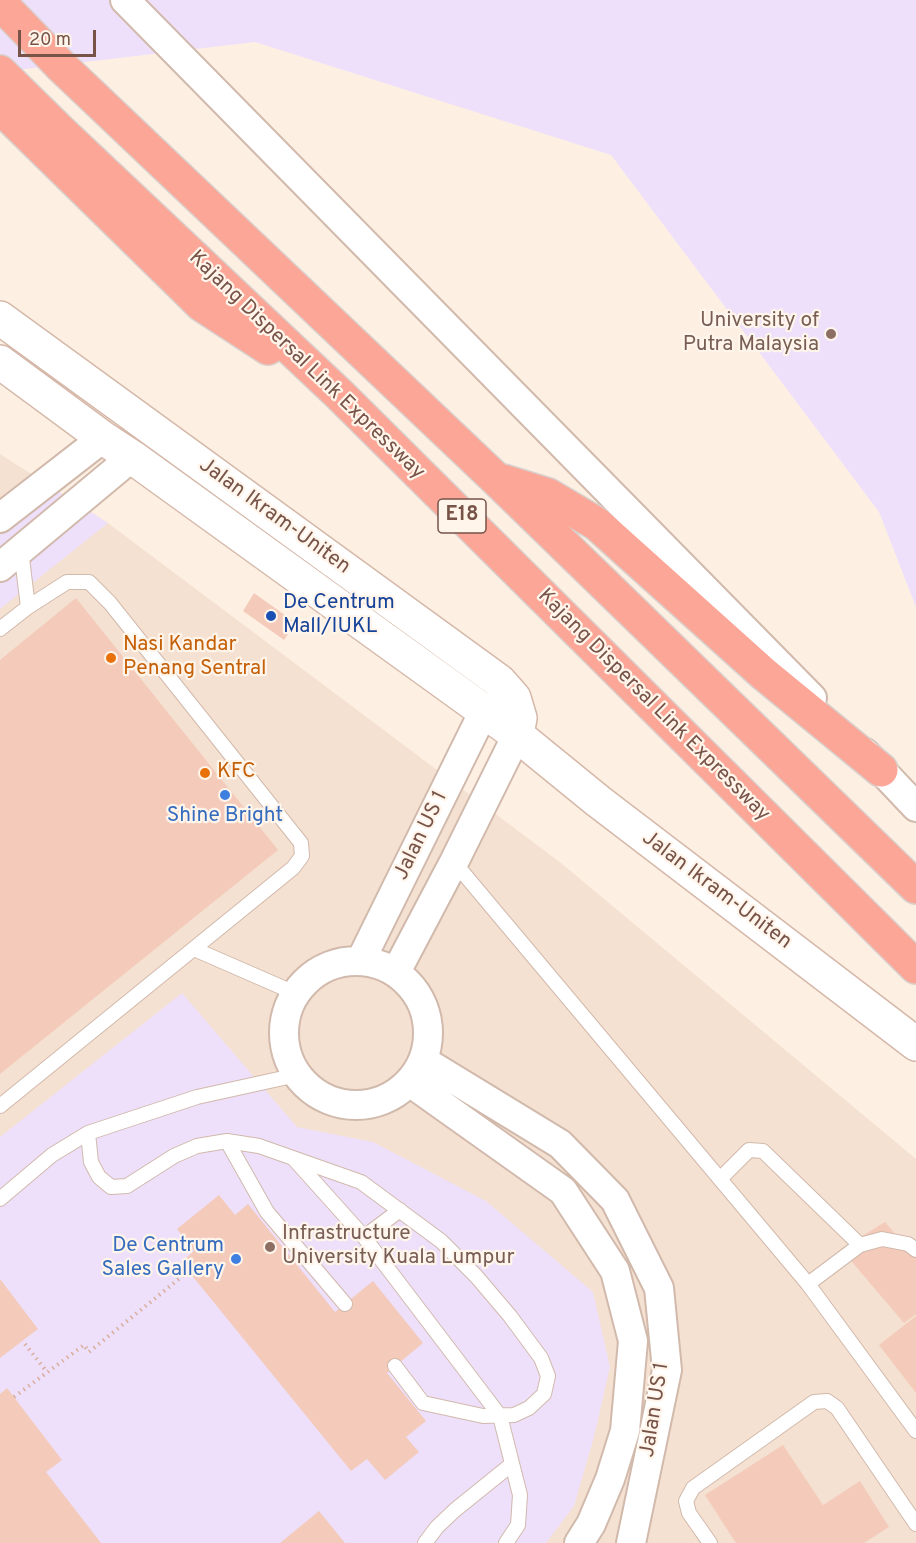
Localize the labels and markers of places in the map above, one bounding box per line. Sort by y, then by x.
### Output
place label: University of Putra Malaysia [683,309,819,359]
marker: University of Putra Malaysia [824,327,838,341]
place label: De Centrum Mall/IUKL [283,591,395,641]
marker: De Centrum Mall/IUKL [264,609,278,623]
place label: Nasi Kandar Penang Sentral [123,633,267,683]
marker: Nasi Kandar Penang Sentral [104,651,118,665]
place label: KFC [217,760,256,786]
marker: KFC [198,766,212,780]
marker: Shine Bright [218,788,232,802]
place label: Shine Bright [167,804,283,830]
place label: Infrastructure University Kuala Lumpur [282,1222,515,1272]
place label: De Centrum Sales Gallery [102,1234,224,1284]
marker: Infrastructure University Kuala Lumpur [263,1240,277,1254]
marker: De Centrum Sales Gallery [229,1252,243,1266]

